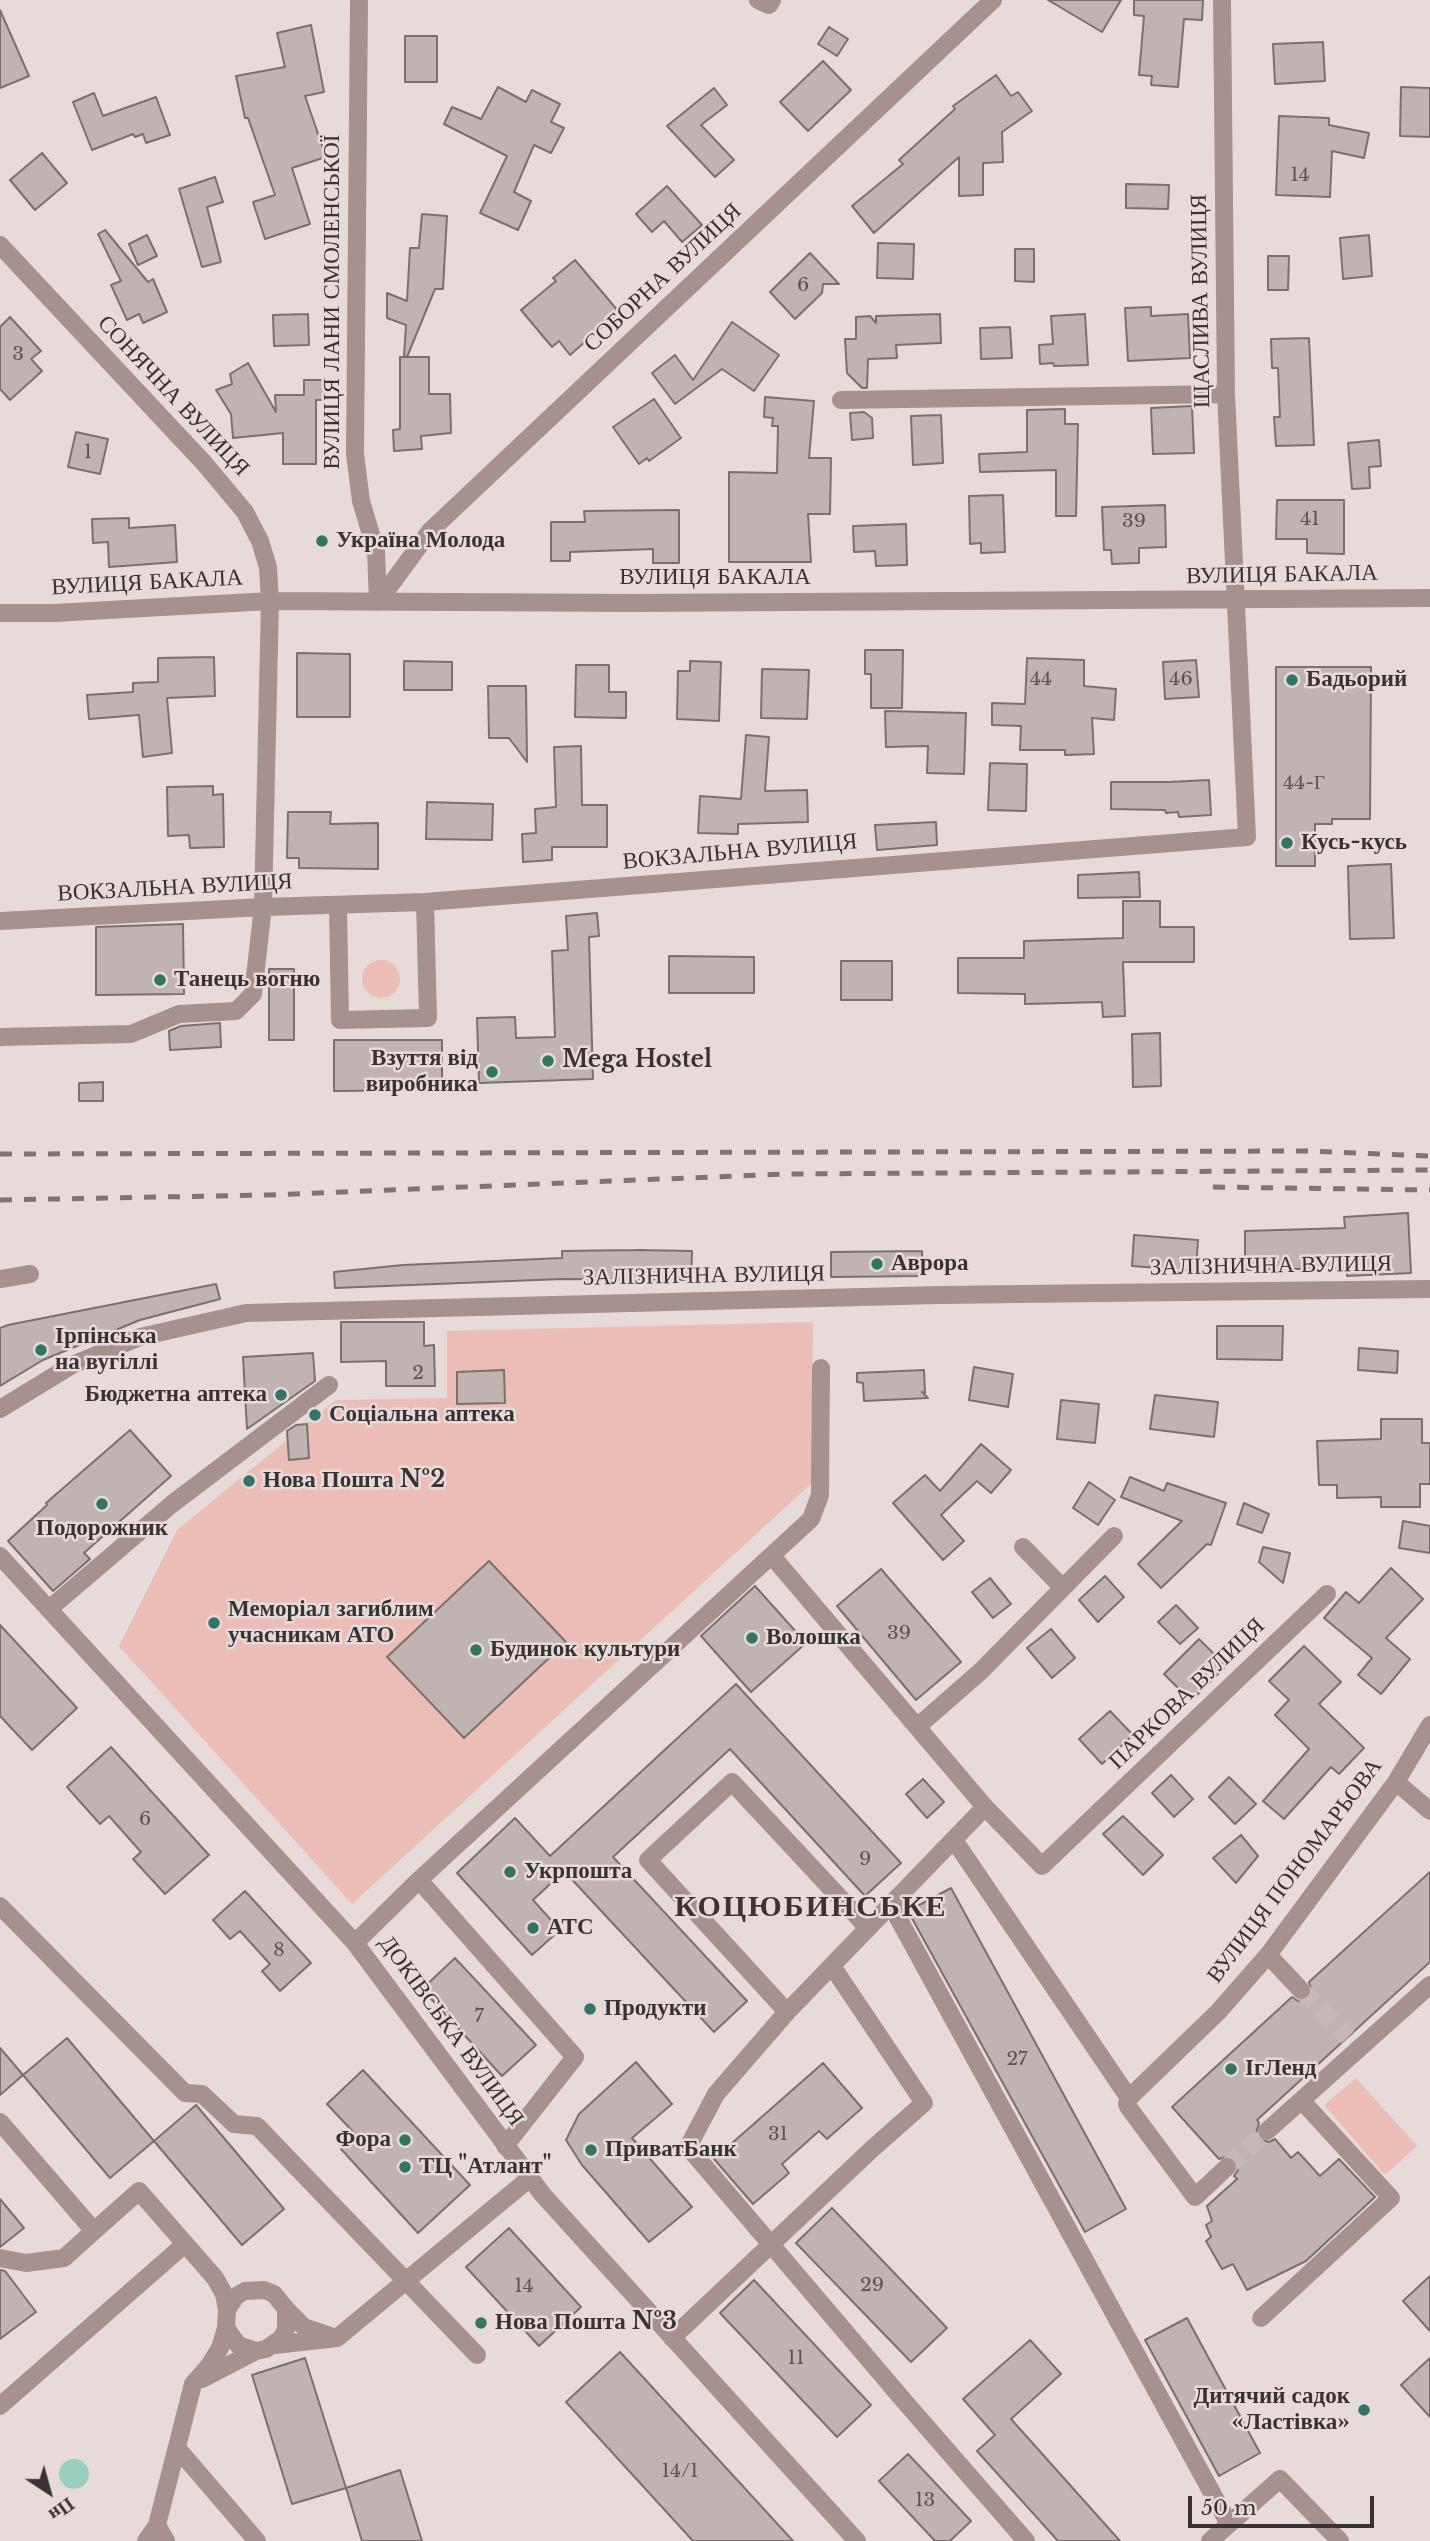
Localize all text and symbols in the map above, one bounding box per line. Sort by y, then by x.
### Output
street label: ВУЛИЦЯ ЛАНИ СМОЛЕНСЬКОЇ [319,134,347,470]
house number: 14 [1290,165,1310,187]
street label: ЩАСЛИВА ВУЛИЦЯ [1185,194,1217,408]
street label: СОБОРНА ВУЛИЦЯ [578,198,748,358]
house number: 6 [797,275,809,297]
street label: СОНЯЧНА ВУЛИЦЯ [91,310,255,482]
house number: 3 [12,344,24,366]
house number: 1 [84,442,92,464]
house number: 41 [1300,509,1320,531]
house number: 39 [1122,511,1146,533]
place label: Україна Молода [336,527,505,555]
marker: Україна Молода [314,533,330,549]
street label: ВУЛИЦЯ БАКАЛА [1186,560,1378,590]
street label: ВУЛИЦЯ БАКАЛА [51,564,243,602]
street label: ВУЛИЦЯ БАКАЛА [619,564,811,592]
place label: Бадьорий [1306,666,1407,694]
house number: 44 [1030,669,1052,691]
house number: 46 [1169,669,1193,691]
marker: Бадьорий [1284,672,1300,688]
house number: 44-Г [1283,773,1325,795]
street label: ВОКЗАЛЬНА ВУЛИЦЯ [622,828,858,876]
place label: Кусь-кусь [1301,829,1407,857]
marker: Кусь-кусь [1279,835,1295,851]
street label: ВОКЗАЛЬНА ВУЛИЦЯ [57,868,293,908]
place label: Танець вогню [174,966,320,994]
marker: Танець вогню [152,972,168,988]
place label: Взуття від виробника [366,1045,478,1099]
place label: Mega Hostel [562,1047,712,1075]
marker: Mega Hostel [540,1053,556,1069]
marker: Взуття від виробника [484,1064,500,1080]
place label: Аврора [891,1250,969,1278]
street label: ЗАЛІЗНИЧНА ВУЛИЦЯ [1150,1250,1392,1282]
marker: Аврора [869,1256,885,1272]
street label: ЗАЛІЗНИЧНА ВУЛИЦЯ [583,1260,825,1292]
place label: Ірпінська на вугіллі [55,1323,158,1377]
marker: Ірпінська на вугіллі [33,1342,49,1358]
house number: 2 [412,1363,424,1385]
place label: Бюджетна аптека [85,1381,267,1409]
marker: Бюджетна аптека [273,1387,289,1403]
place label: Соціальна аптека [329,1401,515,1429]
marker: Соціальна аптека [307,1407,323,1423]
place label: Нова Пошта №2 [263,1467,445,1495]
marker: Нова Пошта №2 [241,1473,257,1489]
marker: Подорожник [94,1496,110,1512]
place label: Подорожник [36,1515,168,1543]
place label: Меморіал загиблим учасникам АТО [228,1596,434,1650]
street label: ПАРКОВА ВУЛИЦЯ [1103,1613,1271,1775]
marker: Меморіал загиблим учасникам АТО [206,1615,222,1631]
house number: 39 [887,1623,911,1645]
place label: Волошка [766,1624,861,1652]
marker: Волошка [744,1630,760,1646]
place label: Будинок культури [490,1636,680,1664]
marker: Будинок культури [468,1642,484,1658]
street label: ВУЛИЦЯ ПОНОМАРЬОВА [1202,1753,1388,1989]
house number: 6 [139,1809,151,1831]
house number: 9 [859,1849,871,1871]
place label: Укрпошта [524,1858,632,1886]
marker: Укрпошта [502,1864,518,1880]
district label: КОЦЮБИНСЬКЕ [676,1890,946,1926]
place label: АТС [547,1914,594,1942]
marker: АТС [525,1920,541,1936]
street label: ДОКІВСЬКА ВУЛИЦЯ [373,1930,529,2132]
house number: 8 [273,1940,285,1962]
place label: Продукти [604,1995,706,2023]
marker: Продукти [582,2001,598,2017]
house number: 7 [474,2006,484,2028]
house number: 27 [1006,2049,1028,2071]
place label: ІгЛенд [1245,2055,1316,2083]
marker: ІгЛенд [1223,2061,1239,2077]
house number: 31 [768,2124,788,2146]
place label: Фора [335,2126,391,2154]
marker: Фора [397,2132,413,2148]
place label: ПриватБанк [605,2136,737,2164]
marker: ПриватБанк [583,2142,599,2158]
place label: ТЦ "Атлант" [419,2153,552,2181]
marker: ТЦ "Атлант" [397,2159,413,2175]
house number: 29 [860,2275,884,2297]
house number: 14 [514,2276,534,2298]
place label: Нова Пошта №3 [495,2309,677,2337]
marker: Нова Пошта №3 [473,2315,489,2331]
house number: 11 [788,2348,804,2370]
place label: Дитячий садок «Ластівка» [1194,2383,1350,2437]
marker: Дитячий садок «Ластівка» [1356,2402,1372,2418]
north arrow [14,2457,84,2527]
house number: 14/1 [662,2461,698,2483]
scale bar [1192,2482,1378,2526]
house number: 13 [915,2490,935,2512]
text: Пн [44,2493,79,2526]
text: 50 m [1201,2495,1256,2521]

